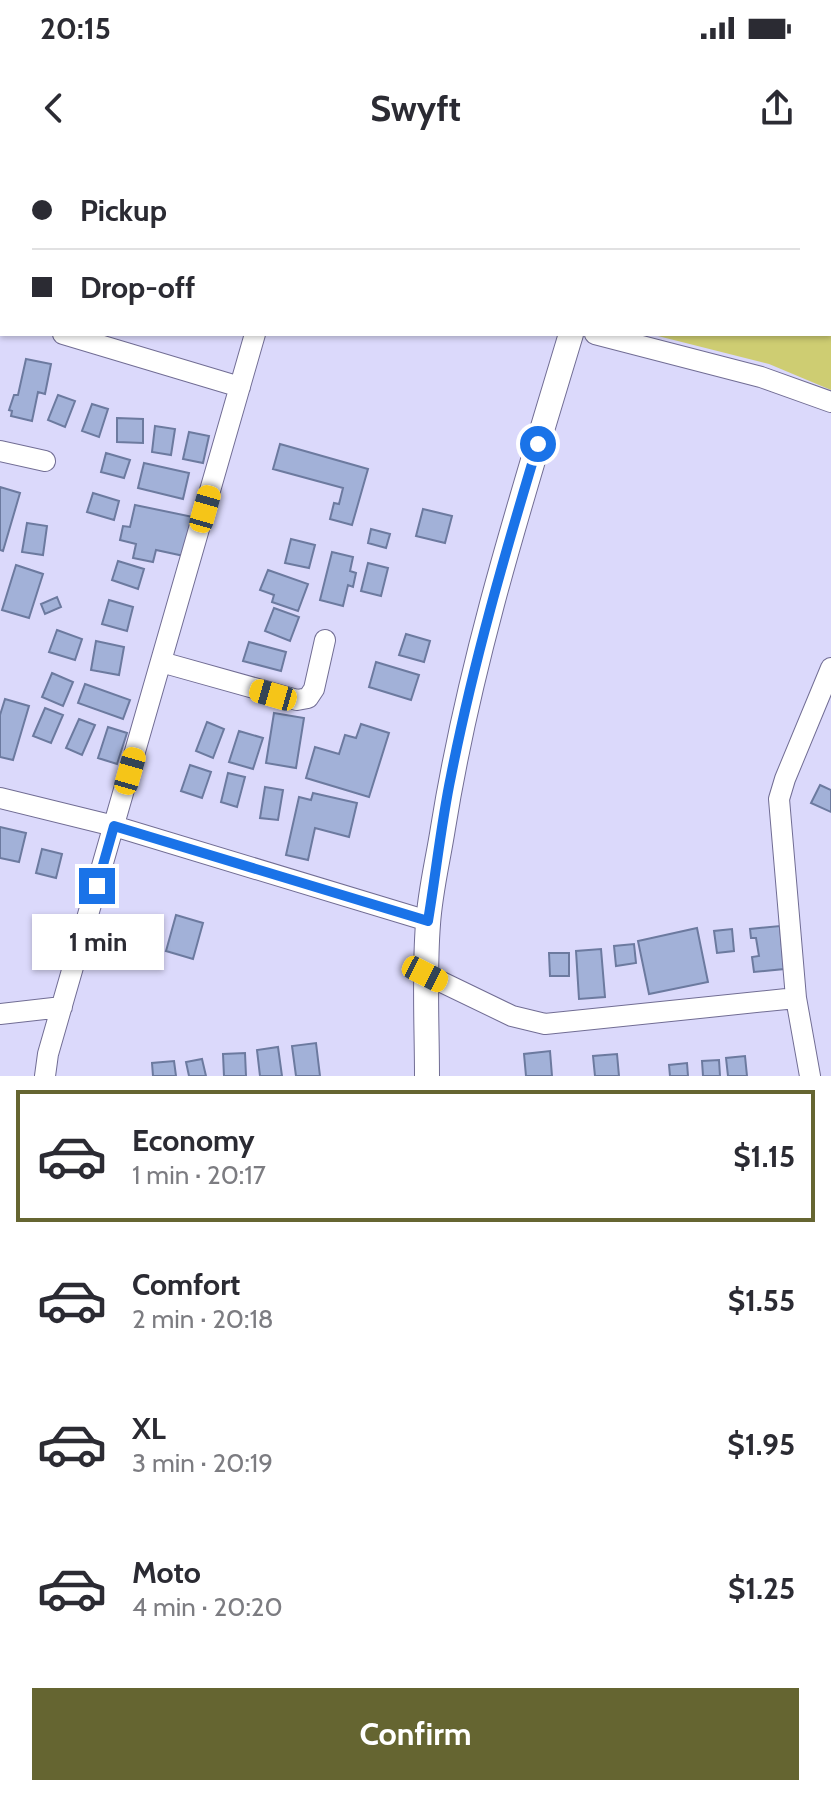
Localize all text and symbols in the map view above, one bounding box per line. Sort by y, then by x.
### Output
text: 20:15 [40,10,111,47]
icon: back [32,86,76,130]
text: Swyft [370,86,461,130]
icon: share [755,86,799,130]
text: Pickup [80,192,167,229]
text: Drop-off [80,269,195,306]
route start [520,426,556,462]
car [187,483,223,535]
car [247,677,299,713]
car [112,745,148,797]
route end [79,868,115,904]
callout: 1 min [31,914,163,970]
text: 1 min [69,926,127,958]
car [398,952,452,996]
icon: car [36,1120,108,1192]
text: Economy [132,1122,255,1159]
text: $1.15 [733,1138,795,1175]
text: 1 min · 20:17 [132,1159,266,1191]
icon: car [36,1264,108,1336]
text: Comfort [132,1266,240,1303]
text: $1.55 [728,1282,795,1319]
text: 2 min · 20:18 [132,1303,274,1335]
icon: car [36,1408,108,1480]
text: XL [132,1410,166,1447]
text: $1.95 [727,1426,795,1463]
text: 3 min · 20:19 [132,1447,273,1479]
icon: car [36,1552,108,1624]
text: Moto [132,1554,201,1591]
text: $1.25 [728,1570,795,1607]
text: 4 min · 20:20 [132,1591,283,1623]
button: Confirm [32,1688,799,1780]

